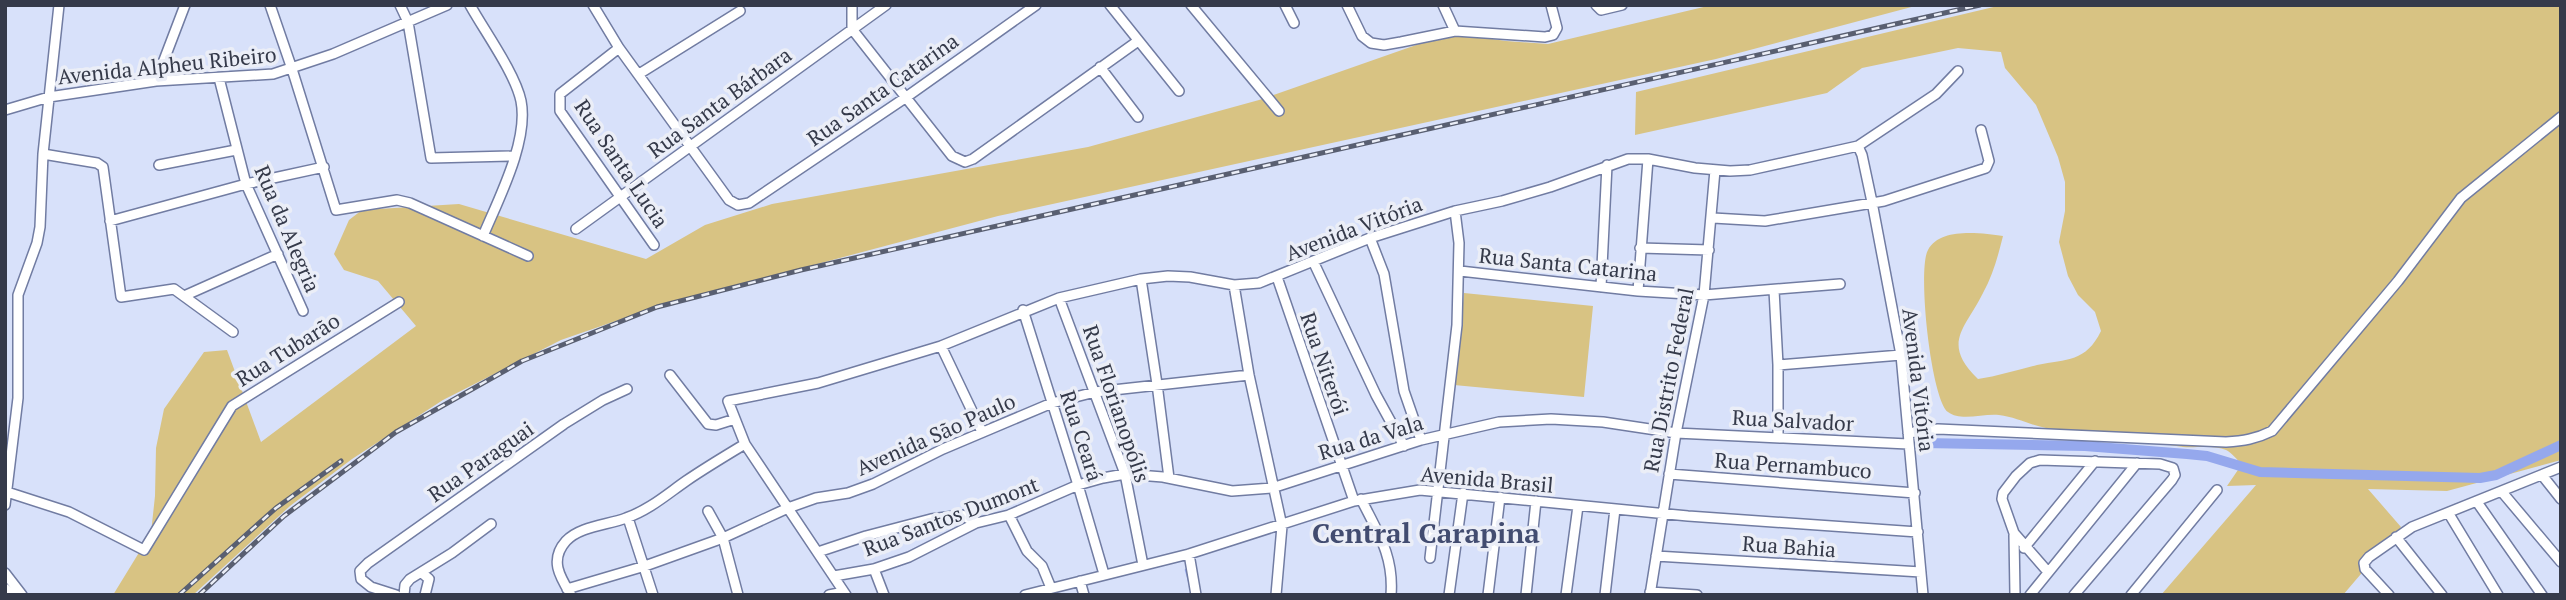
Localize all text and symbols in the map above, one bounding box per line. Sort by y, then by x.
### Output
street label: Rua Santa Catarina [801,26,964,152]
street label: Avenida Alpheu Ribeiro [56,40,278,90]
street label: Rua Santa Bárbara [642,40,797,164]
street label: Rua Santa Lucia [568,94,675,233]
street label: Rua da Alegria [249,161,327,297]
street label: Avenida Vitória [1281,189,1426,267]
street label: Rua Santa Catarina [1478,241,1659,287]
street label: Rua Distrito Federal [1636,285,1700,474]
street label: Rua Tubarão [230,306,345,392]
street label: Avenida Vitória [1896,307,1942,454]
street label: Rua Niterói [1294,308,1356,419]
street label: Rua Florianopólis [1077,321,1157,486]
street label: Avenida São Paulo [852,386,1020,482]
street label: Rua Ceará [1054,387,1110,485]
street label: Rua Salvador [1731,403,1855,437]
street label: Rua da Vala [1315,408,1427,466]
street label: Rua Paraguai [422,414,539,508]
street label: Rua Pernambuco [1714,446,1873,484]
street label: Avenida Brasil [1420,459,1555,499]
street label: Rua Santos Dumont [859,470,1043,562]
district label: Central Carapina [1312,514,1540,551]
street label: Rua Bahia [1741,529,1837,563]

